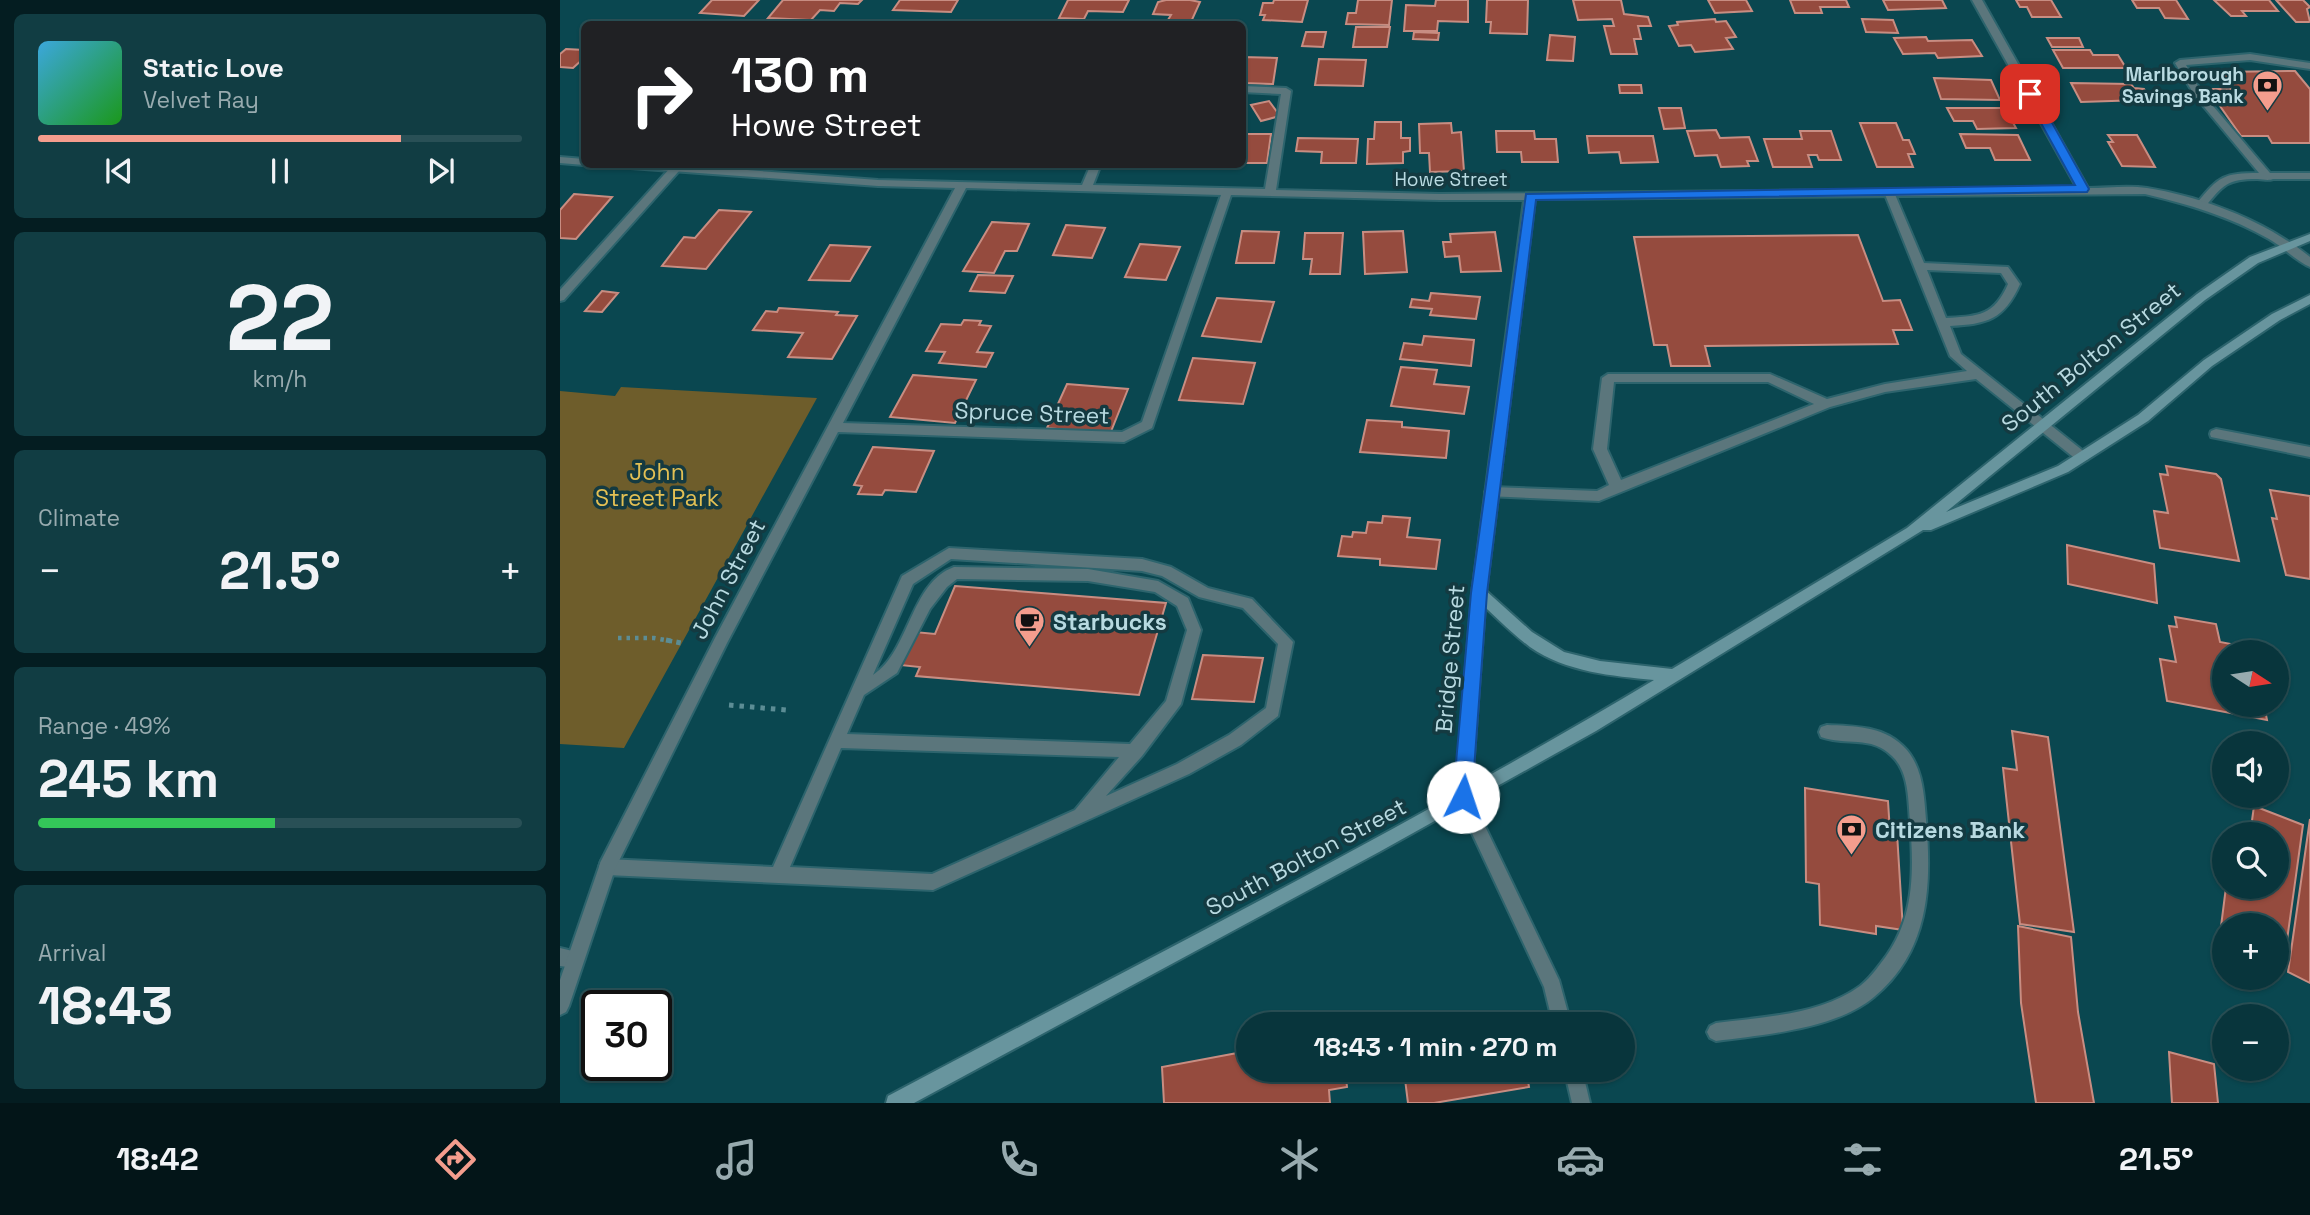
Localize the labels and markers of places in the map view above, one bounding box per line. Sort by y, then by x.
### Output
place label: Marlborough Savings Bank [2122,62,2244,109]
pin [2000,64,2060,124]
bank icon: Marlborough Savings Bank [2250,68,2284,112]
cafe icon: Starbucks [1013,605,1047,649]
place label: Starbucks [1053,607,1167,637]
bank icon: Citizens Bank [1835,813,1869,857]
place label: Citizens Bank [1875,815,2025,845]

